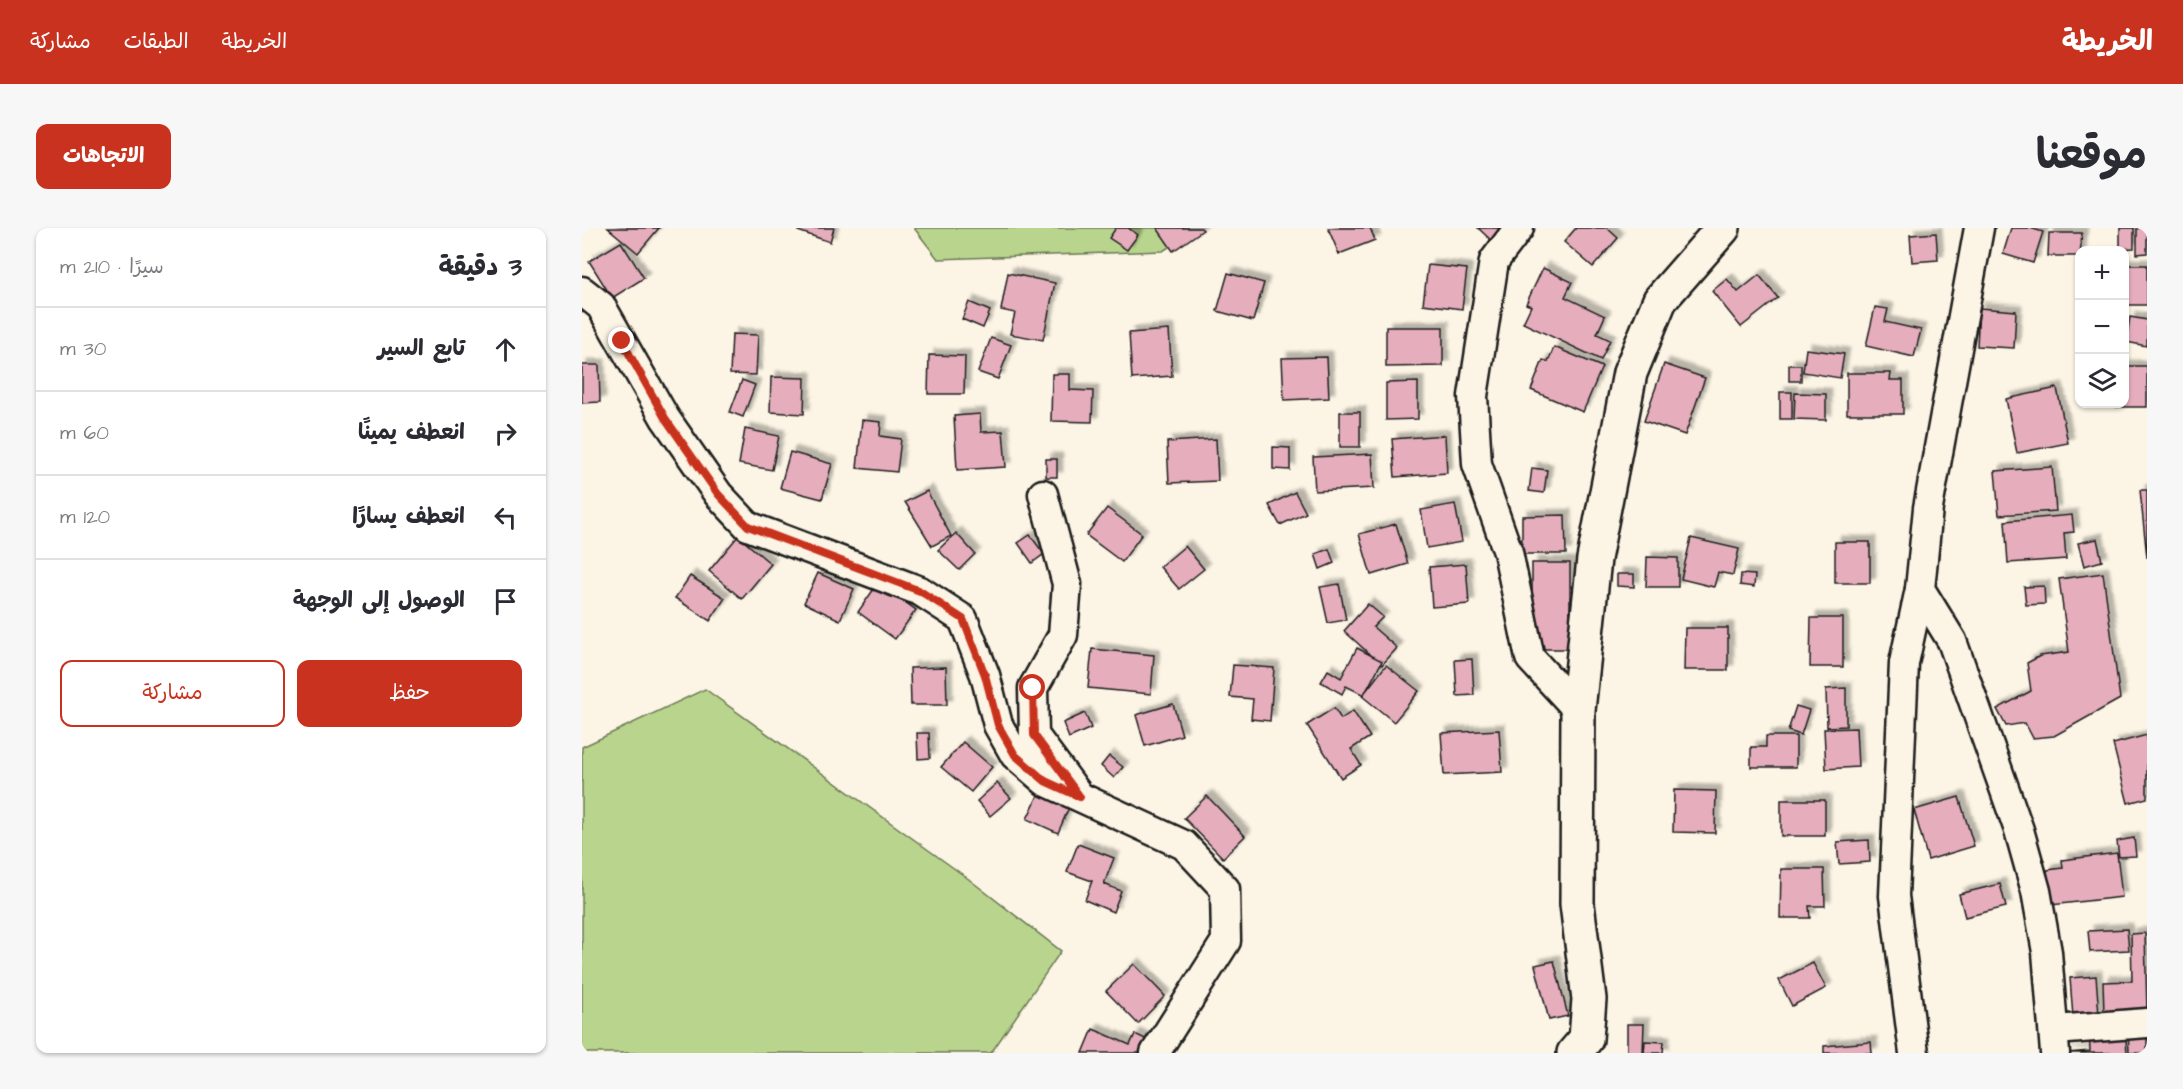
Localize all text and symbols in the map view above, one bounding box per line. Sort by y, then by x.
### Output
text: الخريطة [2062,22,2153,61]
text: مشاركة [30,27,91,56]
text: الطبقات [124,27,189,56]
text: الخريطة [222,27,287,56]
button: الاتجاهات [36,124,171,189]
text: موقعنا [2036,127,2147,185]
map controls [2075,246,2129,408]
button: + [2075,246,2129,300]
text: 3 دقيقة [438,249,522,285]
text: سيرًا · 210 m [60,253,164,281]
button: − [2075,300,2129,354]
route end [608,327,634,353]
text: تابع السير [378,333,465,364]
icon: ahead [489,333,522,366]
text: 30 m [60,335,106,363]
button: layers [2075,354,2129,408]
text: انعطف يمينًا [358,417,465,448]
icon: right [489,417,522,450]
text: 60 m [60,419,109,447]
text: انعطف يسارًا [352,501,465,532]
icon: left [489,501,522,534]
text: 120 m [60,503,110,531]
text: الوصول إلى الوجهة [293,585,465,616]
icon: arrive [489,585,522,618]
button: مشاركة [60,660,285,727]
button: حفظ [297,660,522,727]
route start [1019,674,1045,700]

